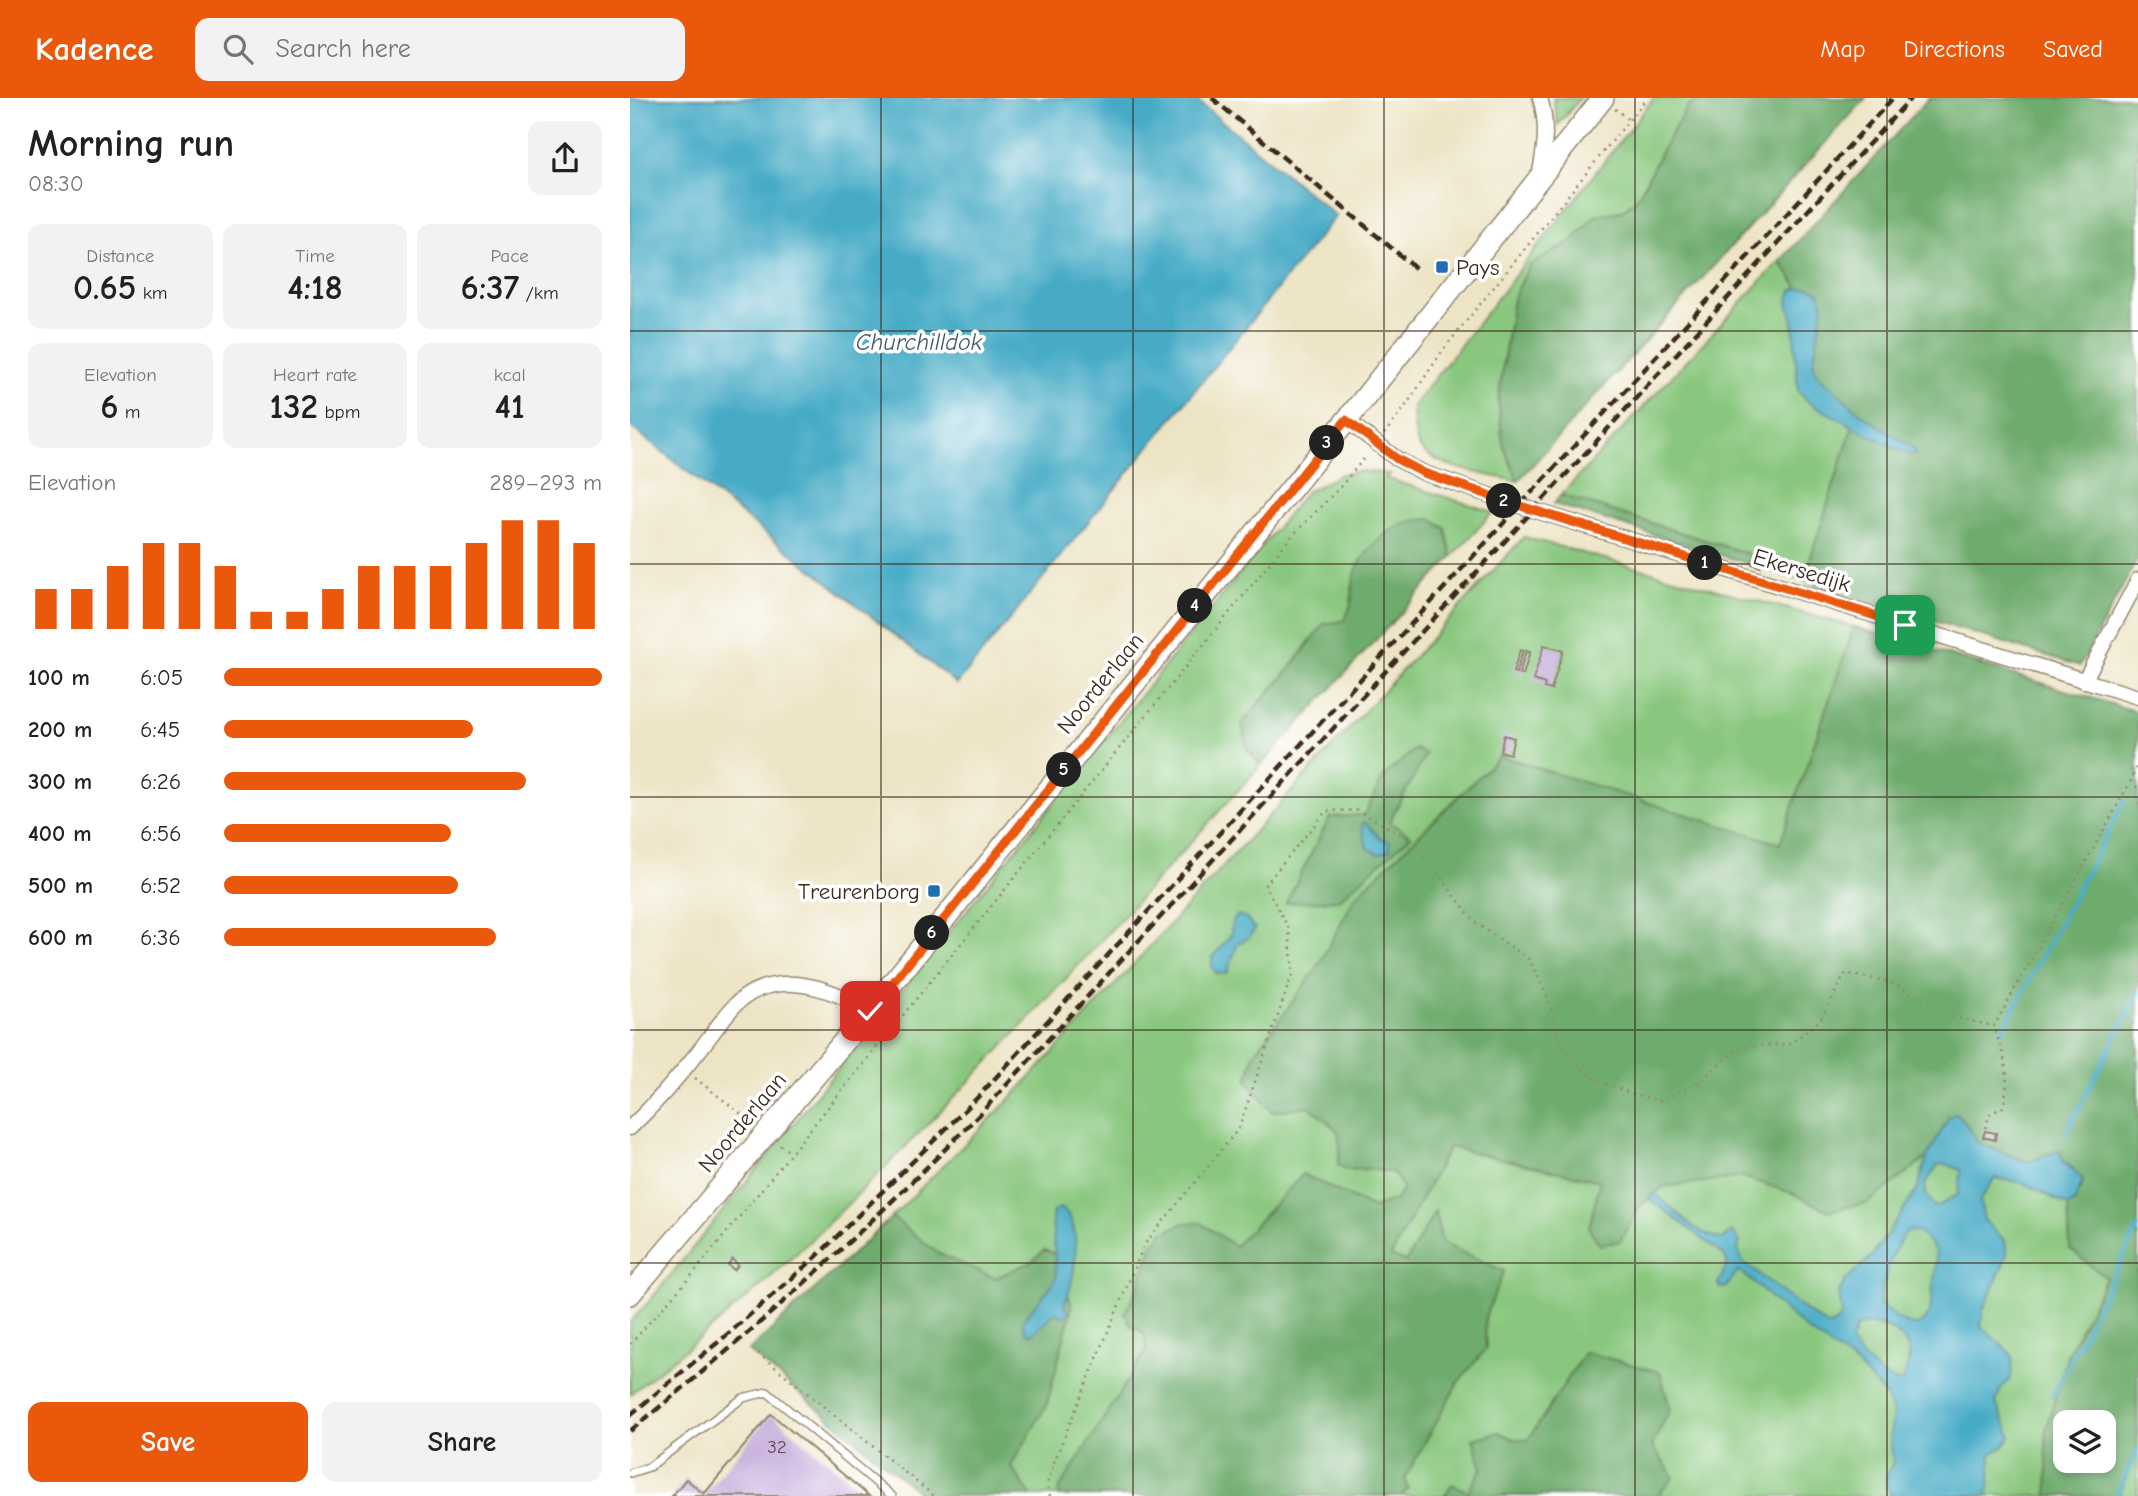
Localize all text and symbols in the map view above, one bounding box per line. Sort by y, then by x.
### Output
search box [195,18,685,81]
text: Kadence [35,30,153,68]
icon: search [219,30,257,68]
text: Search here [275,34,411,64]
text: Map [1820,35,1866,63]
text: Directions [1904,35,2005,63]
text: Saved [2043,35,2103,63]
button: share [528,121,602,195]
text: Morning run [28,122,234,166]
text: 08:30 [28,170,84,197]
text: Distance [86,245,154,267]
text: Time [295,245,335,267]
text: Pace [491,245,529,267]
place label: Pays [1456,254,1500,281]
marker: Pays [1434,259,1450,275]
text: 0.65 [73,267,136,308]
text: 4:18 [287,267,343,308]
text: 6:37 [461,267,519,308]
text: km [136,282,168,304]
text: /km [519,282,559,304]
water label: Churchilldok [856,328,983,356]
text: Elevation [84,364,157,386]
text: Heart rate [273,364,357,386]
text: kcal [494,364,526,386]
text: 6 [100,386,118,427]
text: 132 [270,386,318,427]
text: 41 [495,386,525,427]
text: m [118,401,141,423]
text: bpm [318,401,360,423]
pin: 3 [1310,426,1344,460]
text: 3 [1322,431,1331,453]
text: Elevation [28,469,116,496]
text: 289–293 m [490,469,602,496]
pin: 2 [1486,484,1522,518]
text: 2 [1499,489,1508,511]
street label: Ekersedijk [1750,543,1854,598]
pin: 1 [1688,546,1722,580]
text: 1 [1701,551,1708,573]
pin: 4 [1178,588,1212,624]
text: 4 [1190,594,1199,616]
pin [1875,595,1935,655]
icon: arrive [1886,606,1924,644]
street label: Noorderlaan [1051,627,1149,739]
text: 100 m [28,664,90,691]
text: 6:05 [140,664,183,691]
text: 200 m [28,716,92,743]
text: 6:45 [140,716,180,743]
pin: 5 [1046,752,1082,788]
text: 5 [1058,758,1069,780]
text: 300 m [28,768,92,795]
text: 6:26 [140,768,181,795]
text: 400 m [28,820,92,847]
text: 6:56 [140,820,182,847]
text: 500 m [28,872,93,899]
text: 6:52 [140,872,181,899]
place label: Treurenborg [798,878,920,905]
marker: Treurenborg [926,883,942,899]
pin: 6 [914,916,950,950]
text: 6 [927,921,936,943]
text: 600 m [28,924,93,951]
text: 6:36 [140,924,181,951]
pin [840,981,900,1041]
icon: check [851,992,889,1030]
street label: Noorderlaan [693,1067,792,1178]
button: Save [28,1402,308,1482]
button: Share [322,1402,602,1482]
map controls [2053,1410,2116,1473]
button: layers [2053,1410,2116,1473]
house number: 32 [767,1436,787,1458]

